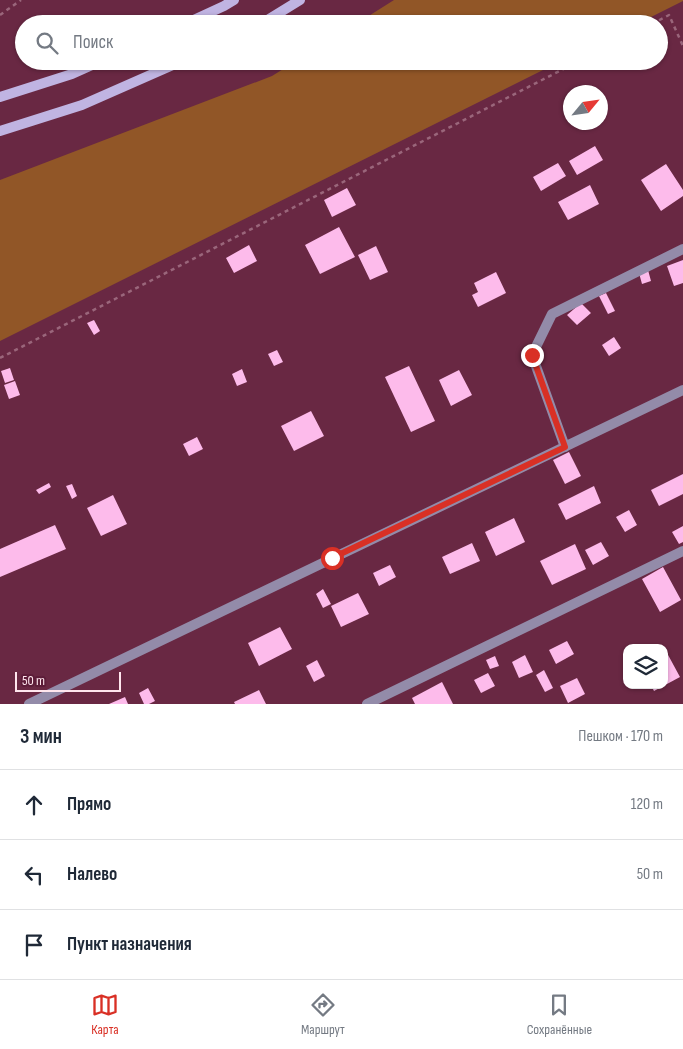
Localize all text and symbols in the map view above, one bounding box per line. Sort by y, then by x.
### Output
search box [15,15,668,70]
icon: search [33,29,61,57]
text: Поиск [73,31,113,54]
north arrow [563,85,608,130]
route end [521,344,544,367]
route start [321,547,344,570]
map controls [623,644,668,689]
button: layers [623,644,668,689]
scale bar [15,669,121,692]
text: 50 m [22,672,45,689]
text: 3 мин [20,724,62,749]
text: Пешком · 170 m [578,727,663,746]
icon: ahead [20,791,48,819]
text: Прямо [67,793,111,816]
text: 120 m [631,795,663,814]
icon: left [20,861,48,889]
text: Налево [67,863,117,886]
text: 50 m [637,865,663,884]
icon: arrive [20,931,48,959]
text: Пункт назначения [67,933,192,956]
tab: Карта [91,991,119,1038]
tab: Маршрут [301,991,345,1038]
tab: Сохранённые [527,991,592,1038]

